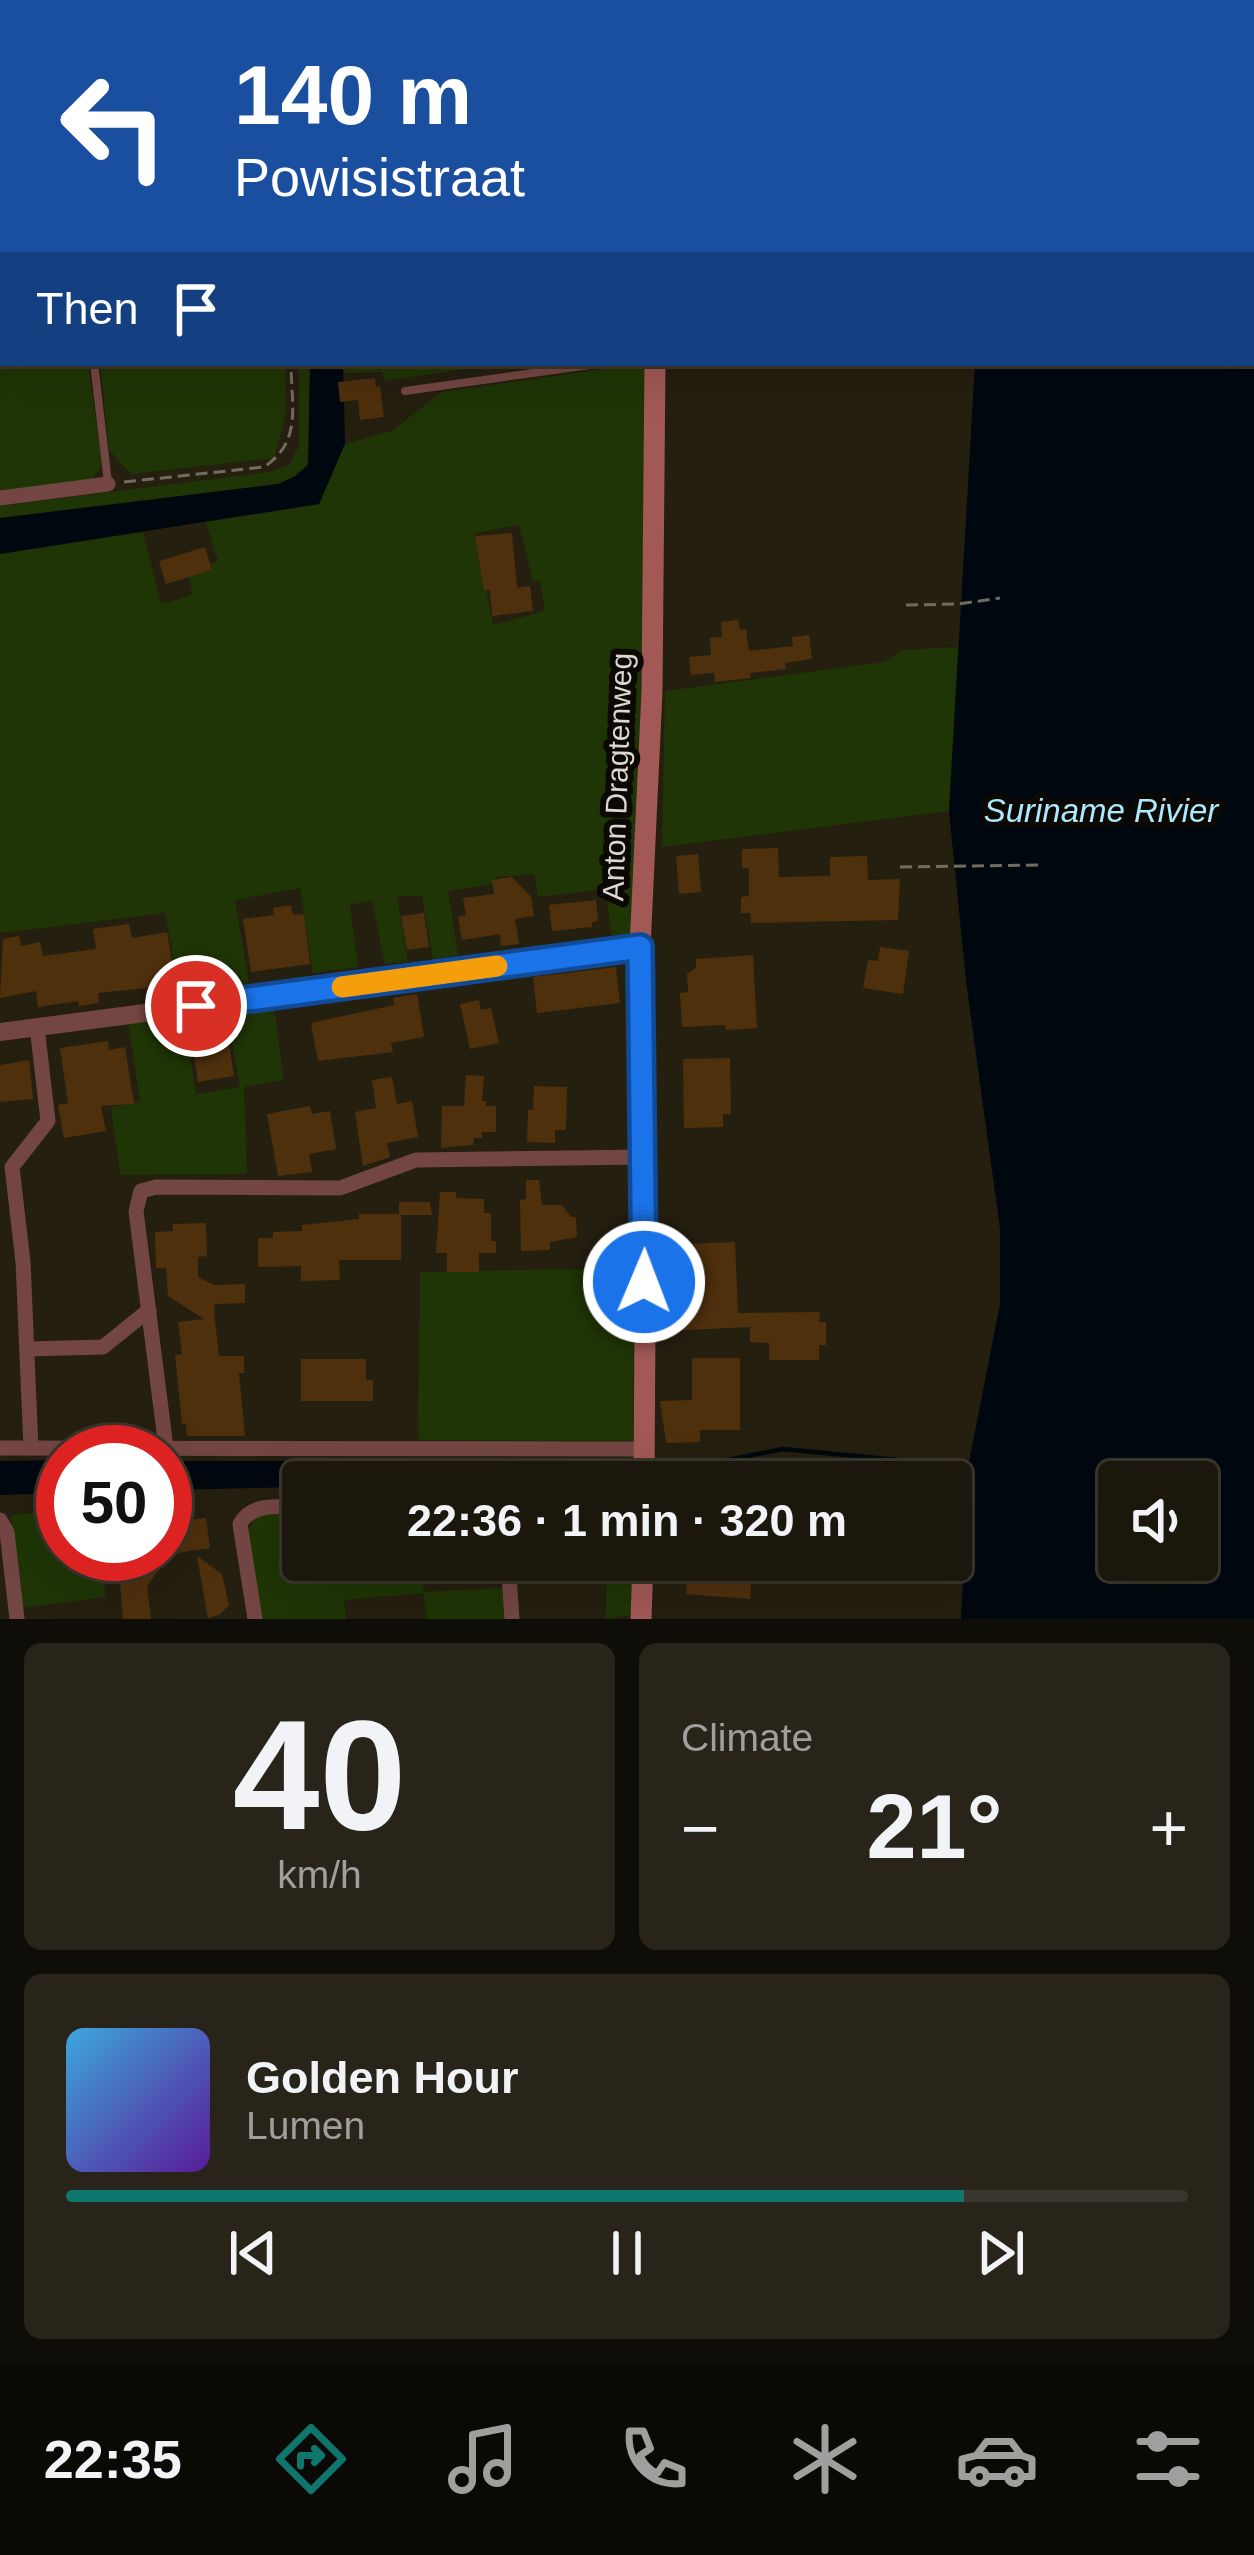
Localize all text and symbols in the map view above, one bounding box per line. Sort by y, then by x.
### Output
icon: left [36,48,192,204]
text: 140 m [234,48,472,142]
text: Powisistraat [234,147,525,207]
icon: arrive [163,276,229,342]
text: Then [36,283,139,334]
street label: Anton Dragtenweg [596,652,638,902]
water label: Suriname Rivier [984,792,1220,829]
pin [145,955,247,1057]
icon: arrive [163,973,229,1039]
position arrow [581,1219,707,1345]
speed limit sign: 50 [36,1425,192,1581]
map controls [1098,1461,1218,1581]
button: sound [1098,1461,1218,1581]
text: 22:36 · 1 min · 320 m [407,1495,847,1546]
text: 40 [233,1688,406,1862]
text: Climate [681,1716,813,1759]
text: 21° [866,1777,1003,1877]
text: − [681,1791,720,1865]
text: + [1149,1791,1188,1865]
text: km/h [277,1853,362,1896]
text: Golden Hour [246,2052,518,2103]
text: Lumen [246,2104,365,2147]
icon: previous [220,2220,286,2286]
icon: pause [594,2220,660,2286]
icon: next [968,2220,1034,2286]
icon: directions [269,2417,353,2501]
icon: music [441,2417,525,2501]
icon: phone [612,2417,696,2501]
icon: climate [783,2417,867,2501]
icon: car [955,2417,1039,2501]
icon: filters [1126,2417,1210,2501]
text: 22:35 [44,2429,182,2489]

